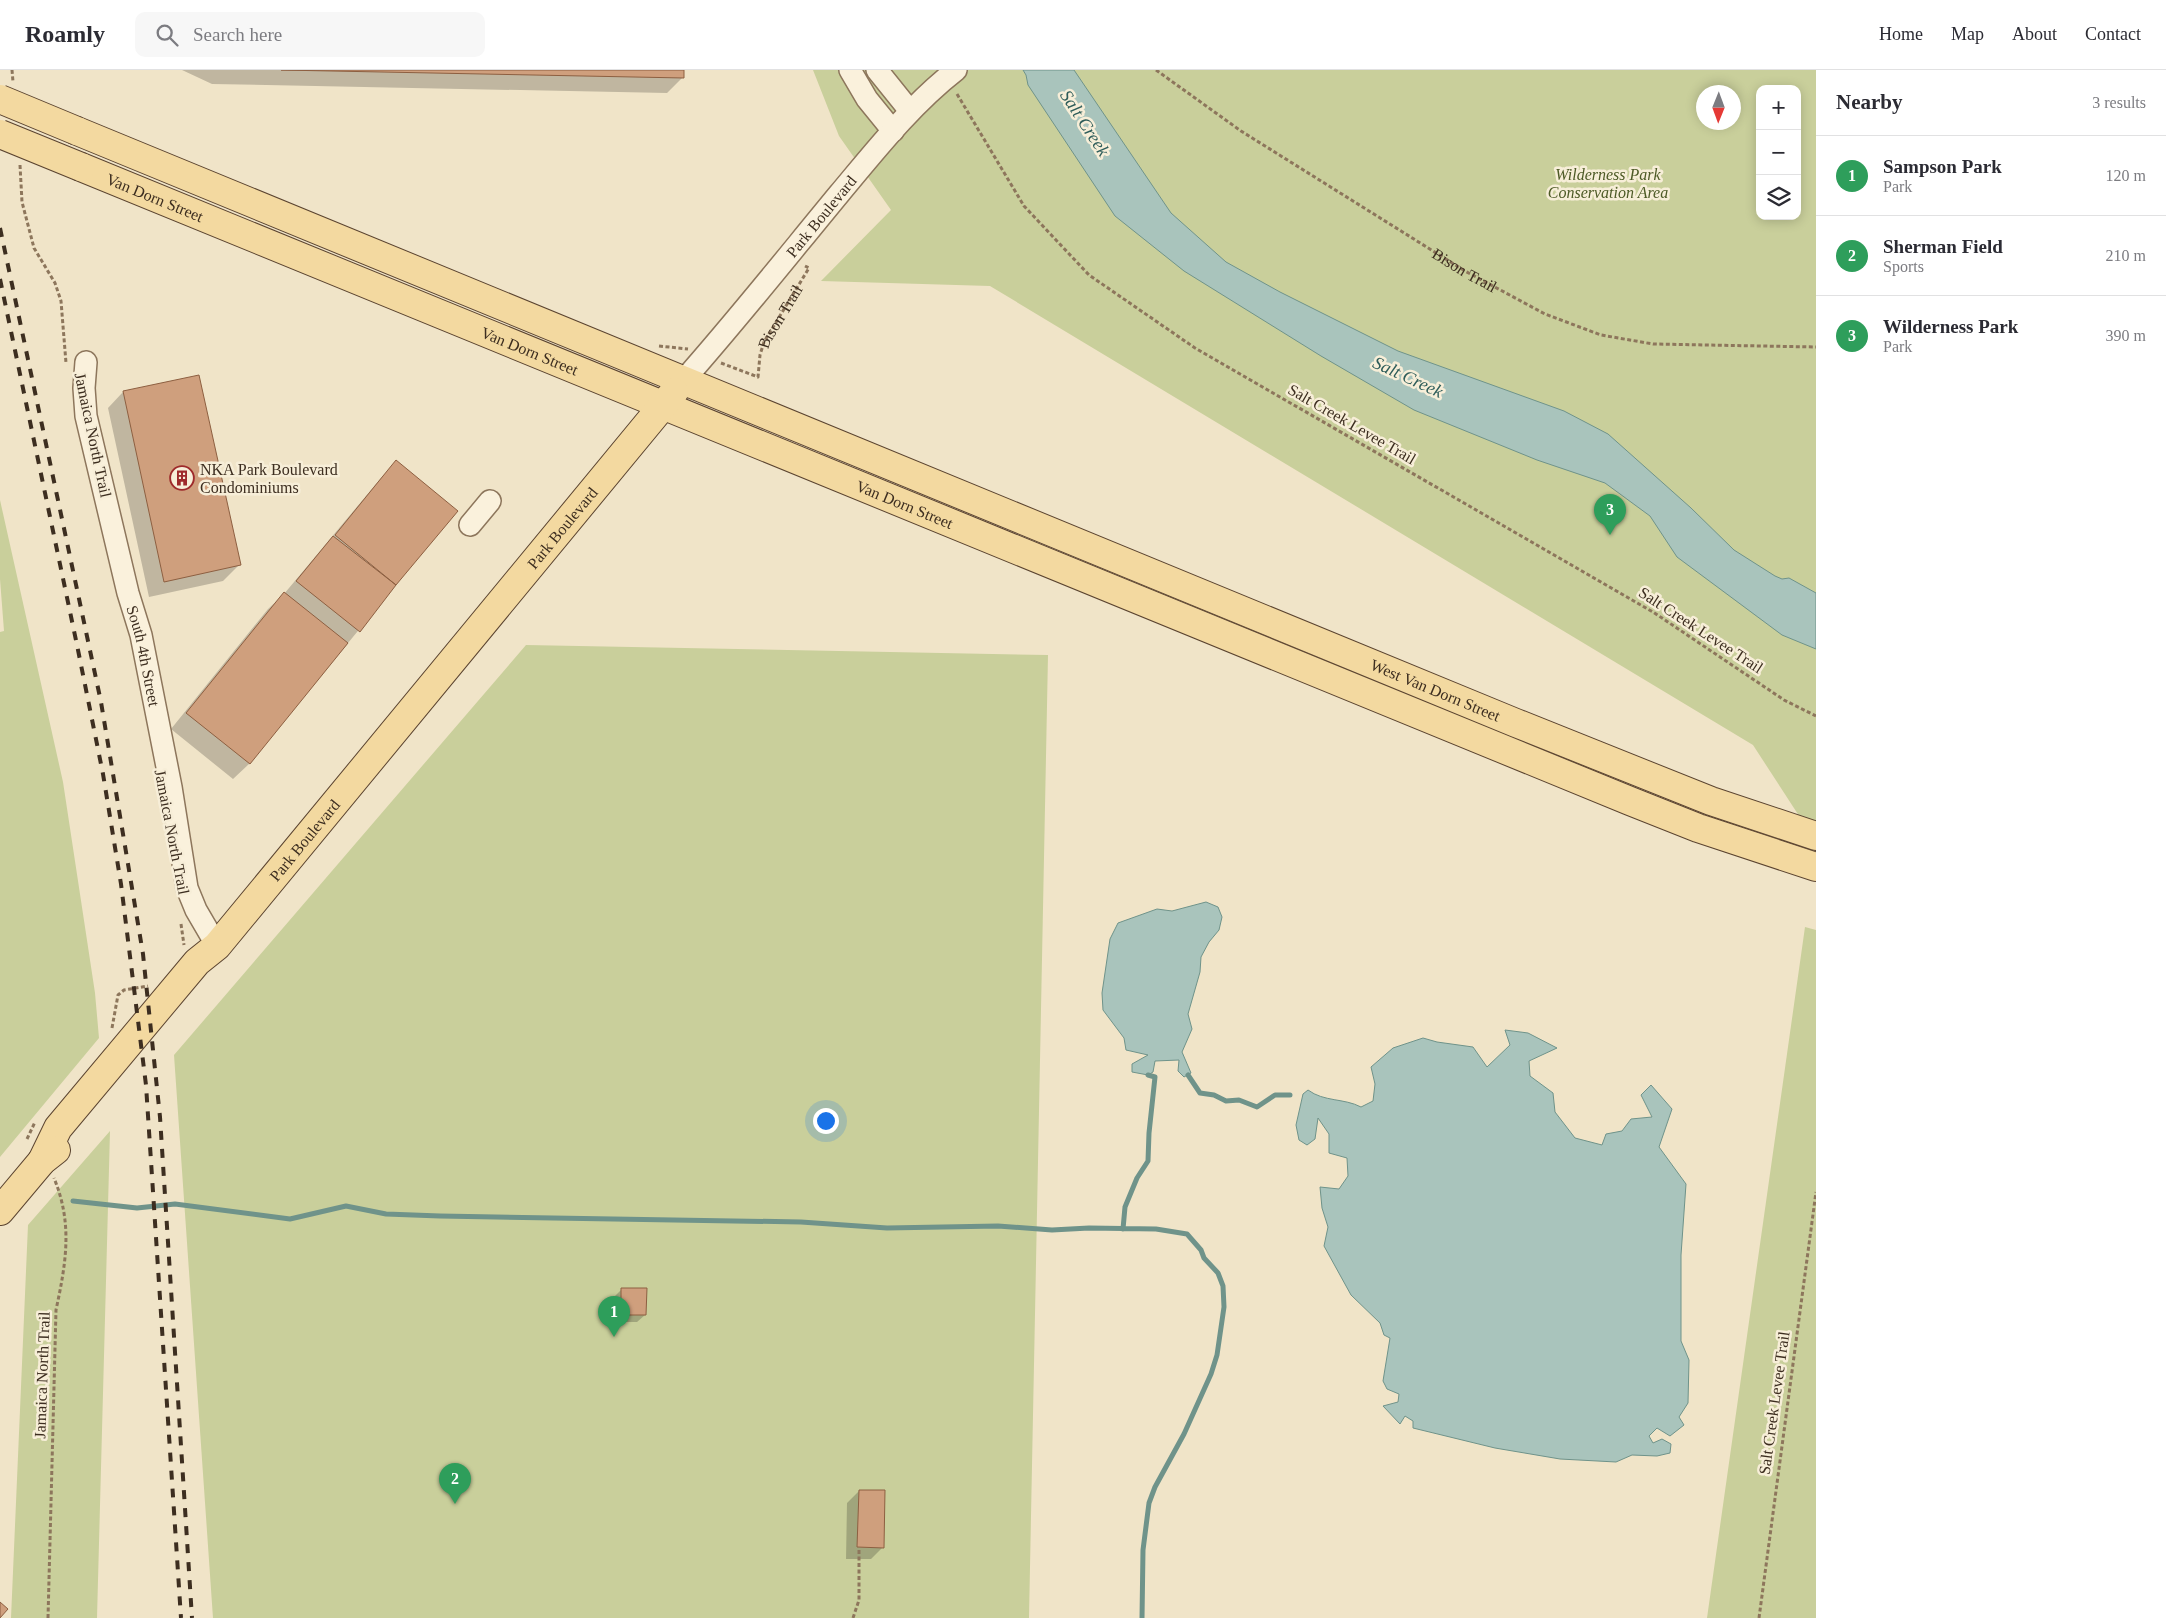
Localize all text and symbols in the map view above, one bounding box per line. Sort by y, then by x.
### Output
search box [135,12,485,57]
text: Roamly [25,21,105,47]
icon: search [153,21,181,49]
text: Search here [193,24,282,45]
text: Home [1879,24,1923,44]
text: Map [1951,24,1984,44]
text: About [2012,24,2057,44]
text: Contact [2085,24,2141,44]
north arrow [1696,85,1741,130]
map controls [1756,85,1801,220]
button: + [1756,85,1801,130]
water label: Salt Creek [1056,86,1114,161]
text: Nearby [1836,90,1903,114]
text: 3 results [2092,94,2146,111]
button: − [1756,130,1801,175]
text: Sampson Park [1883,156,2002,177]
park label: Wilderness Park Conservation Area [1548,166,1668,201]
text: 1 [1848,167,1856,184]
text: 120 m [2106,167,2146,184]
street label: Van Dorn Street [104,170,206,225]
street label: Park Boulevard [783,172,859,260]
button: layers [1756,175,1801,220]
text: Park [1883,178,1912,195]
text: Sherman Field [1883,236,2003,257]
street label: Bison Trail [1429,244,1500,295]
text: 2 [1848,247,1856,264]
text: 210 m [2106,247,2146,264]
text: Sports [1883,258,1924,275]
street label: Bison Trail [754,281,806,350]
text: Wilderness Park [1883,316,2018,337]
street label: Van Dorn Street [479,323,581,378]
text: 3 [1848,327,1856,344]
text: 390 m [2106,327,2146,344]
text: Park [1883,338,1912,355]
water label: Salt Creek [1370,352,1447,402]
street label: Jamaica North Trail [71,371,115,499]
street label: Salt Creek Levee Trail [1285,381,1419,468]
place label: NKA Park Boulevard Condominiums [200,461,338,496]
building icon: NKA Park Boulevard Condominiums [169,465,195,491]
street label: Van Dorn Street [854,477,956,532]
street label: Park Boulevard [524,484,600,572]
pin: 3 [1594,494,1626,535]
street label: Salt Creek Levee Trail [1636,584,1767,677]
street label: South 4th Street [124,603,163,708]
street label: West Van Dorn Street [1368,656,1503,724]
street label: Jamaica North Trail [152,768,193,897]
street label: Park Boulevard [266,796,343,884]
your location [813,1108,839,1134]
pin: 1 [598,1296,630,1337]
street label: Jamaica North Trail [31,1311,53,1439]
street label: Salt Creek Levee Trail [1756,1330,1793,1476]
pin: 2 [439,1463,471,1504]

